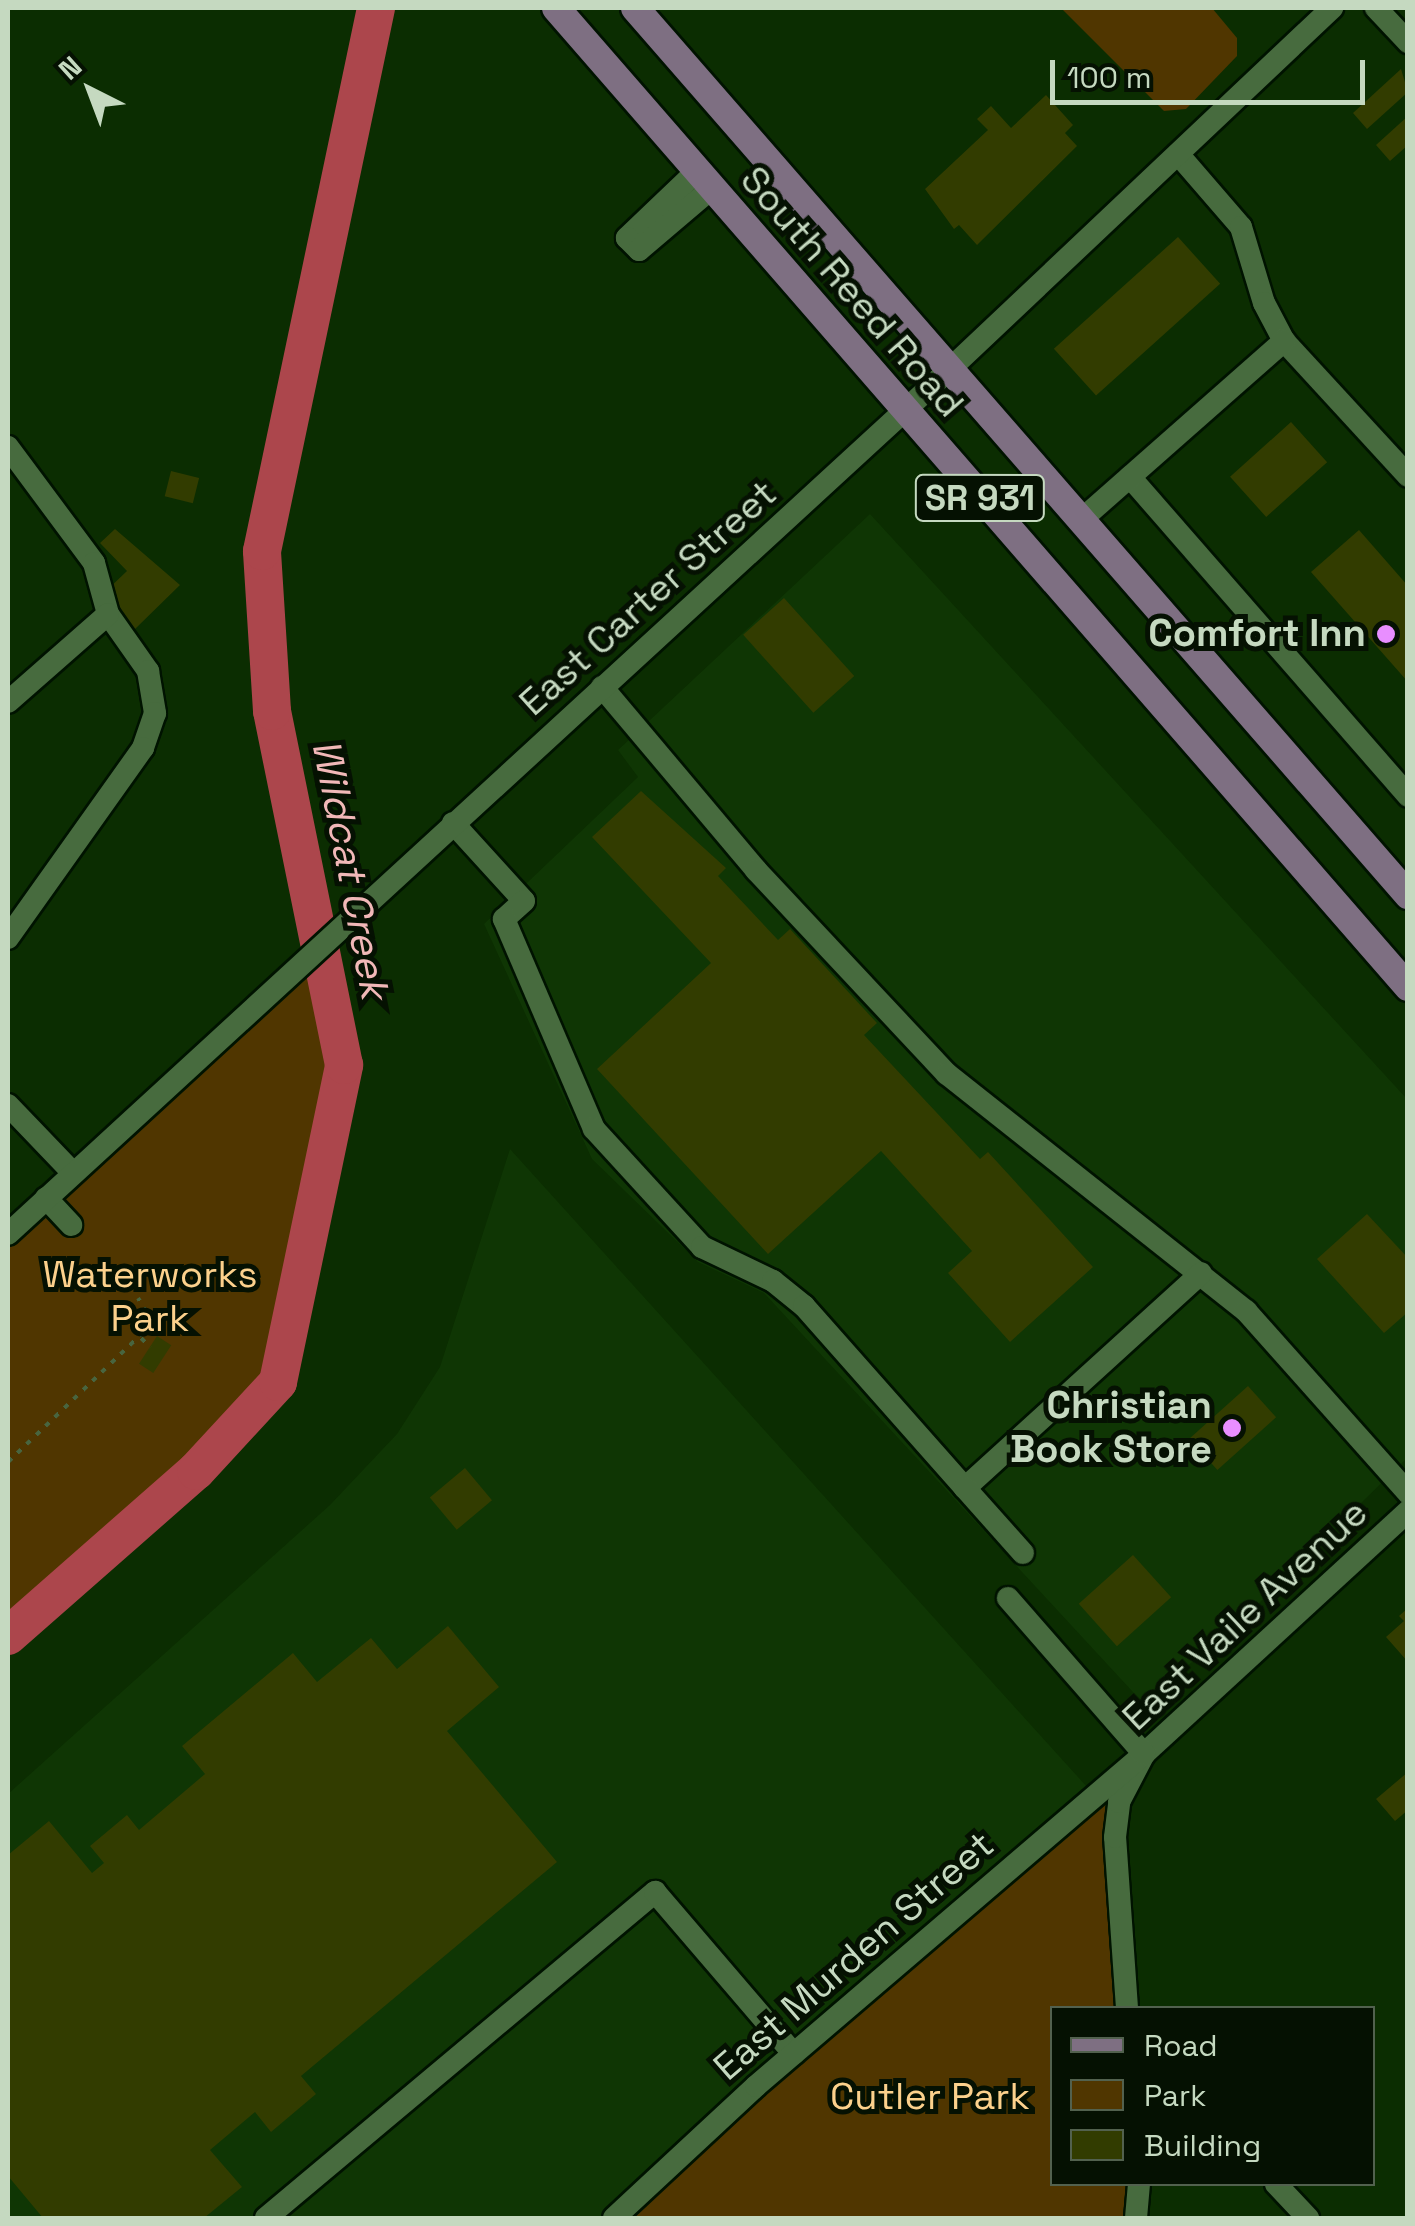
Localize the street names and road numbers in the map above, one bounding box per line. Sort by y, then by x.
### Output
street label: South Reed Road [731,157,973,427]
road number: SR 931 [912,468,1048,528]
street label: East Carter Street [510,471,786,725]
street label: East Vaile Avenue [1113,1490,1377,1740]
street label: East Murden Street [705,1822,1003,2090]

